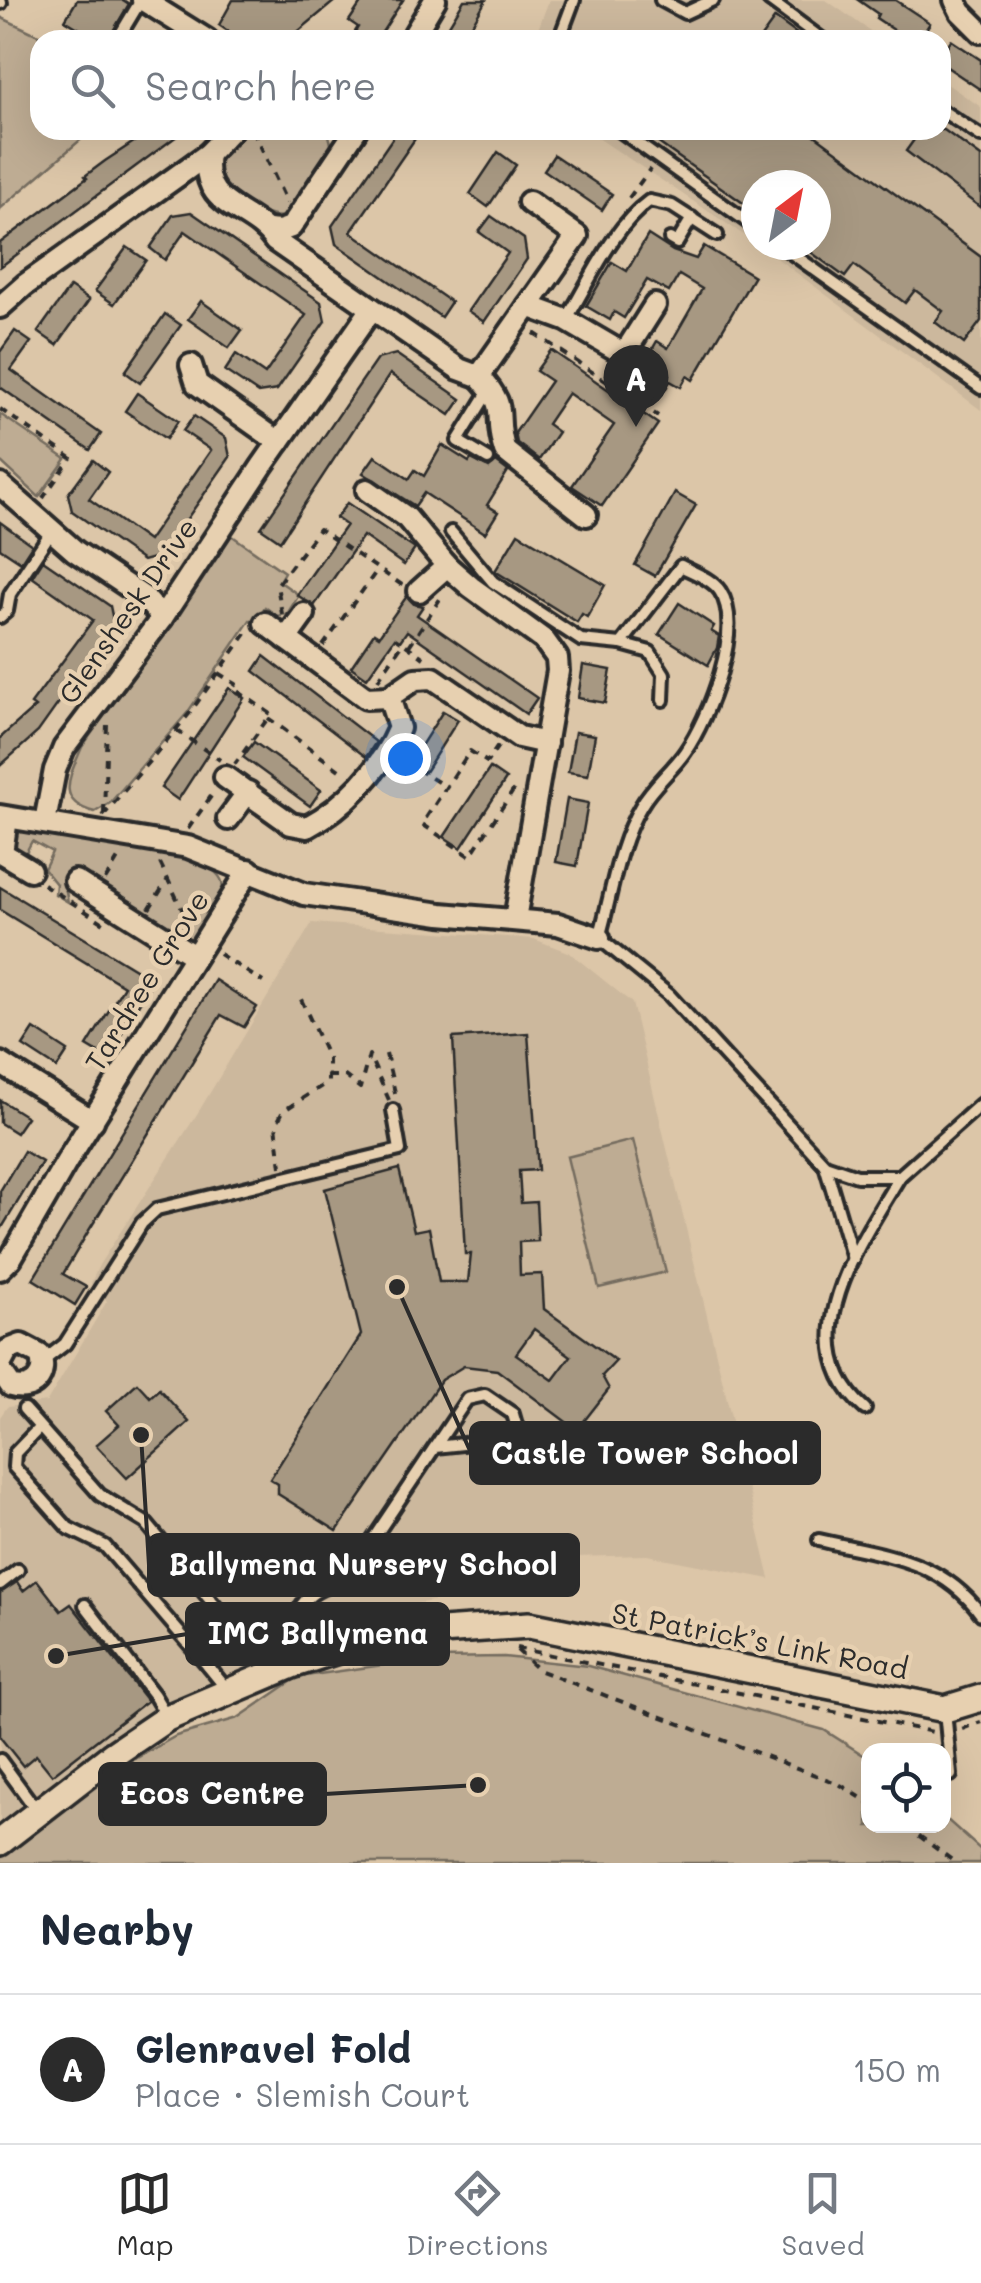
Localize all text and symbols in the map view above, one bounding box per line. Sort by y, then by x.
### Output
search box [30,30,951,140]
icon: search [65,58,120,113]
text: Search here [145,60,376,110]
north arrow [741,170,831,260]
pin: A [604,344,668,427]
street label: Glenshesk Drive [50,510,205,710]
your location [380,733,431,784]
street label: Tardree Grove [76,884,216,1077]
callout: Castle Tower School [471,1423,819,1483]
text: Castle Tower School [491,1432,799,1472]
callout: Ballymena Nursery School [149,1535,578,1595]
text: Ballymena Nursery School [168,1543,558,1583]
street label: St Patrick’s Link Road [609,1594,911,1686]
callout: IMC Ballymena [187,1604,448,1664]
text: IMC Ballymena [207,1612,429,1652]
map controls [861,1743,951,1833]
button: locate [861,1743,951,1833]
callout: Ecos Centre [100,1764,325,1824]
text: Ecos Centre [119,1772,305,1812]
text: Nearby [40,1901,194,1956]
text: Glenravel Fold [135,2023,411,2073]
text: A [61,2048,84,2090]
text: 150 m [853,2048,941,2090]
text: Place · Slemish Court [135,2073,470,2115]
tab: Map [116,2166,173,2262]
tab: Directions [406,2166,549,2262]
tab: Saved [781,2166,865,2262]

